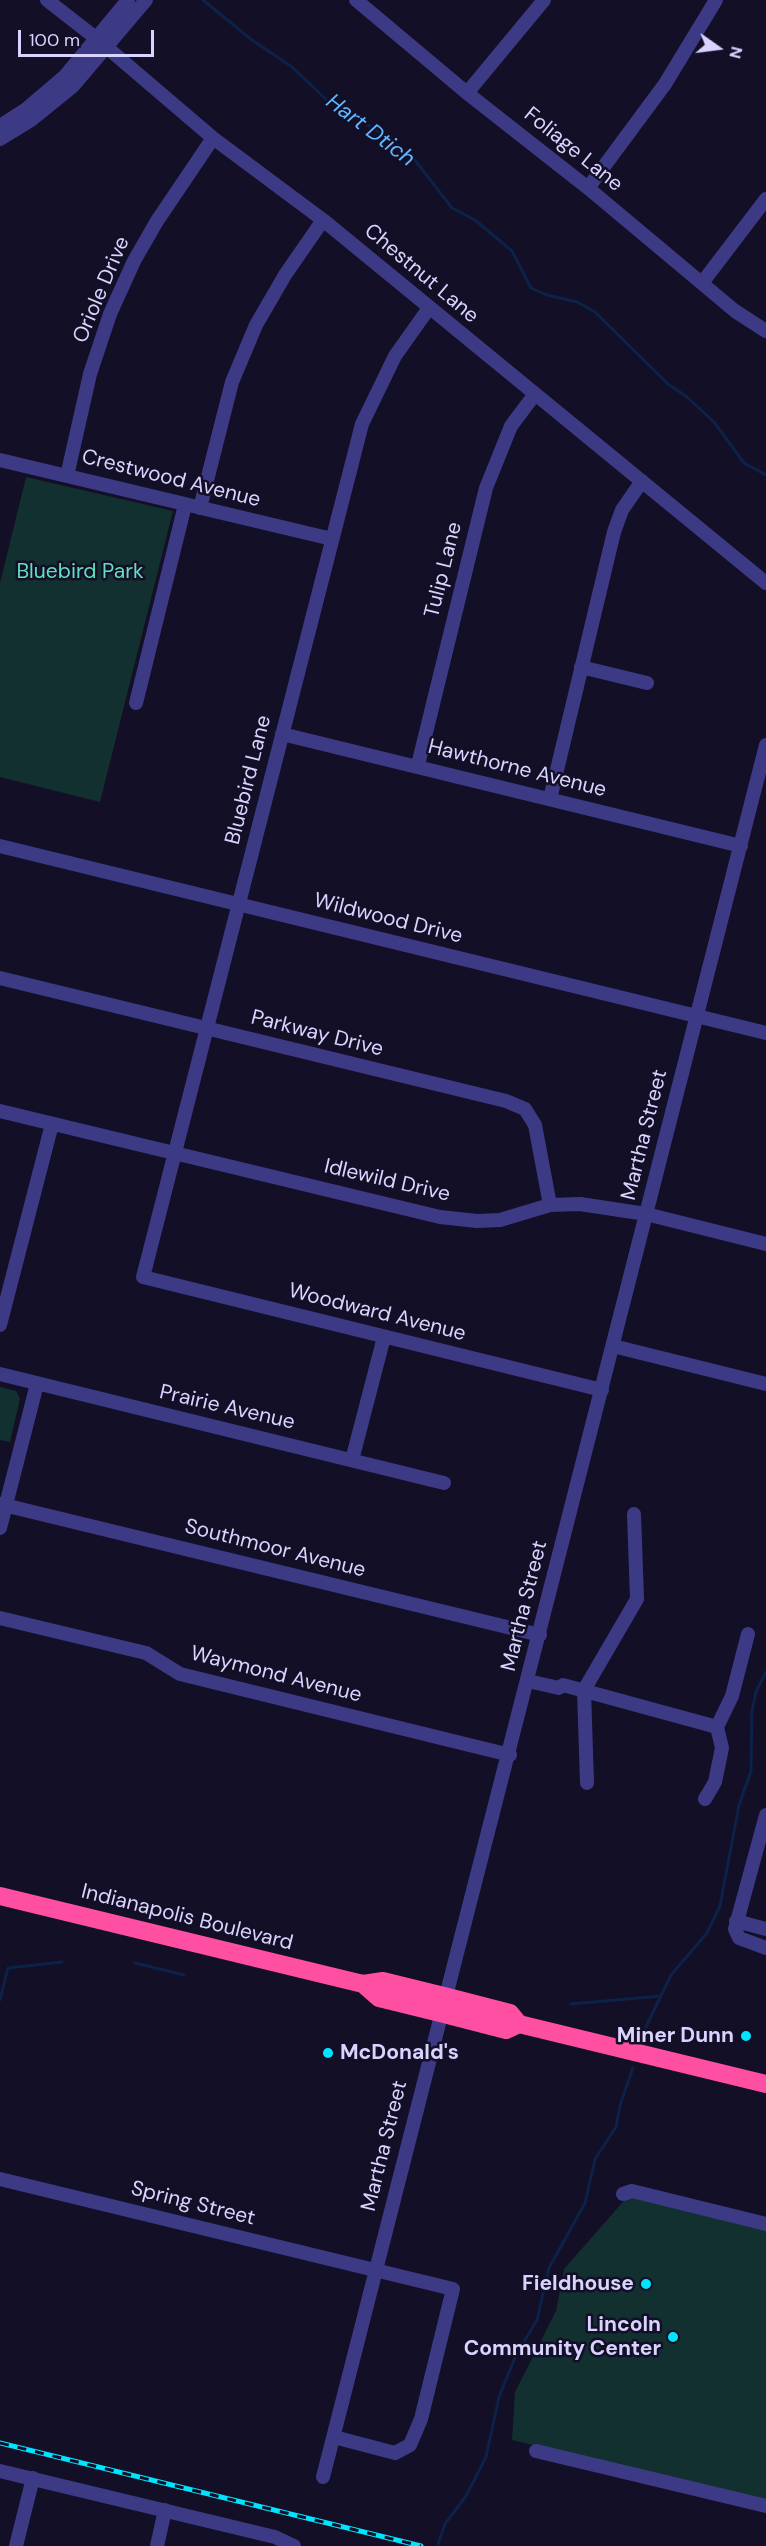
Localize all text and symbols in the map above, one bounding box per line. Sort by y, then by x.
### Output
scale bar [21,18,158,56]
north arrow [688,18,748,78]
text: 100 m [29,28,80,52]
text: N [724,44,748,61]
water label: Hart Dtich [320,89,420,173]
street label: Foliage Lane [519,103,627,197]
street label: Chestnut Lane [359,219,483,329]
street label: Oriole Drive [68,233,136,347]
street label: Crestwood Avenue [79,445,263,513]
street label: Tulip Lane [420,520,468,620]
park label: Bluebird Park [16,559,144,585]
street label: Bluebird Lane [221,713,277,847]
street label: Hawthorne Avenue [425,735,609,803]
street label: Wildwood Drive [311,888,465,950]
street label: Parkway Drive [248,1005,386,1063]
street label: Martha Street [617,1067,673,1203]
street label: Idlewild Drive [322,1154,452,1208]
street label: Woodward Avenue [286,1279,468,1347]
street label: Prairie Avenue [157,1380,297,1436]
street label: Southmoor Avenue [182,1514,368,1584]
street label: Martha Street [497,1538,553,1674]
street label: Waymond Avenue [188,1642,364,1708]
street label: Indianapolis Boulevard [78,1879,296,1957]
place label: Miner Dunn [617,2023,734,2049]
marker: Miner Dunn [739,2029,753,2043]
place label: McDonald's [340,2040,459,2066]
marker: McDonald's [321,2046,335,2060]
street label: Martha Street [357,2078,413,2214]
street label: Spring Street [128,2176,258,2232]
place label: Fieldhouse [522,2271,634,2297]
marker: Fieldhouse [639,2277,653,2291]
place label: Lincoln Community Center [464,2312,661,2362]
marker: Lincoln Community Center [666,2330,680,2344]

